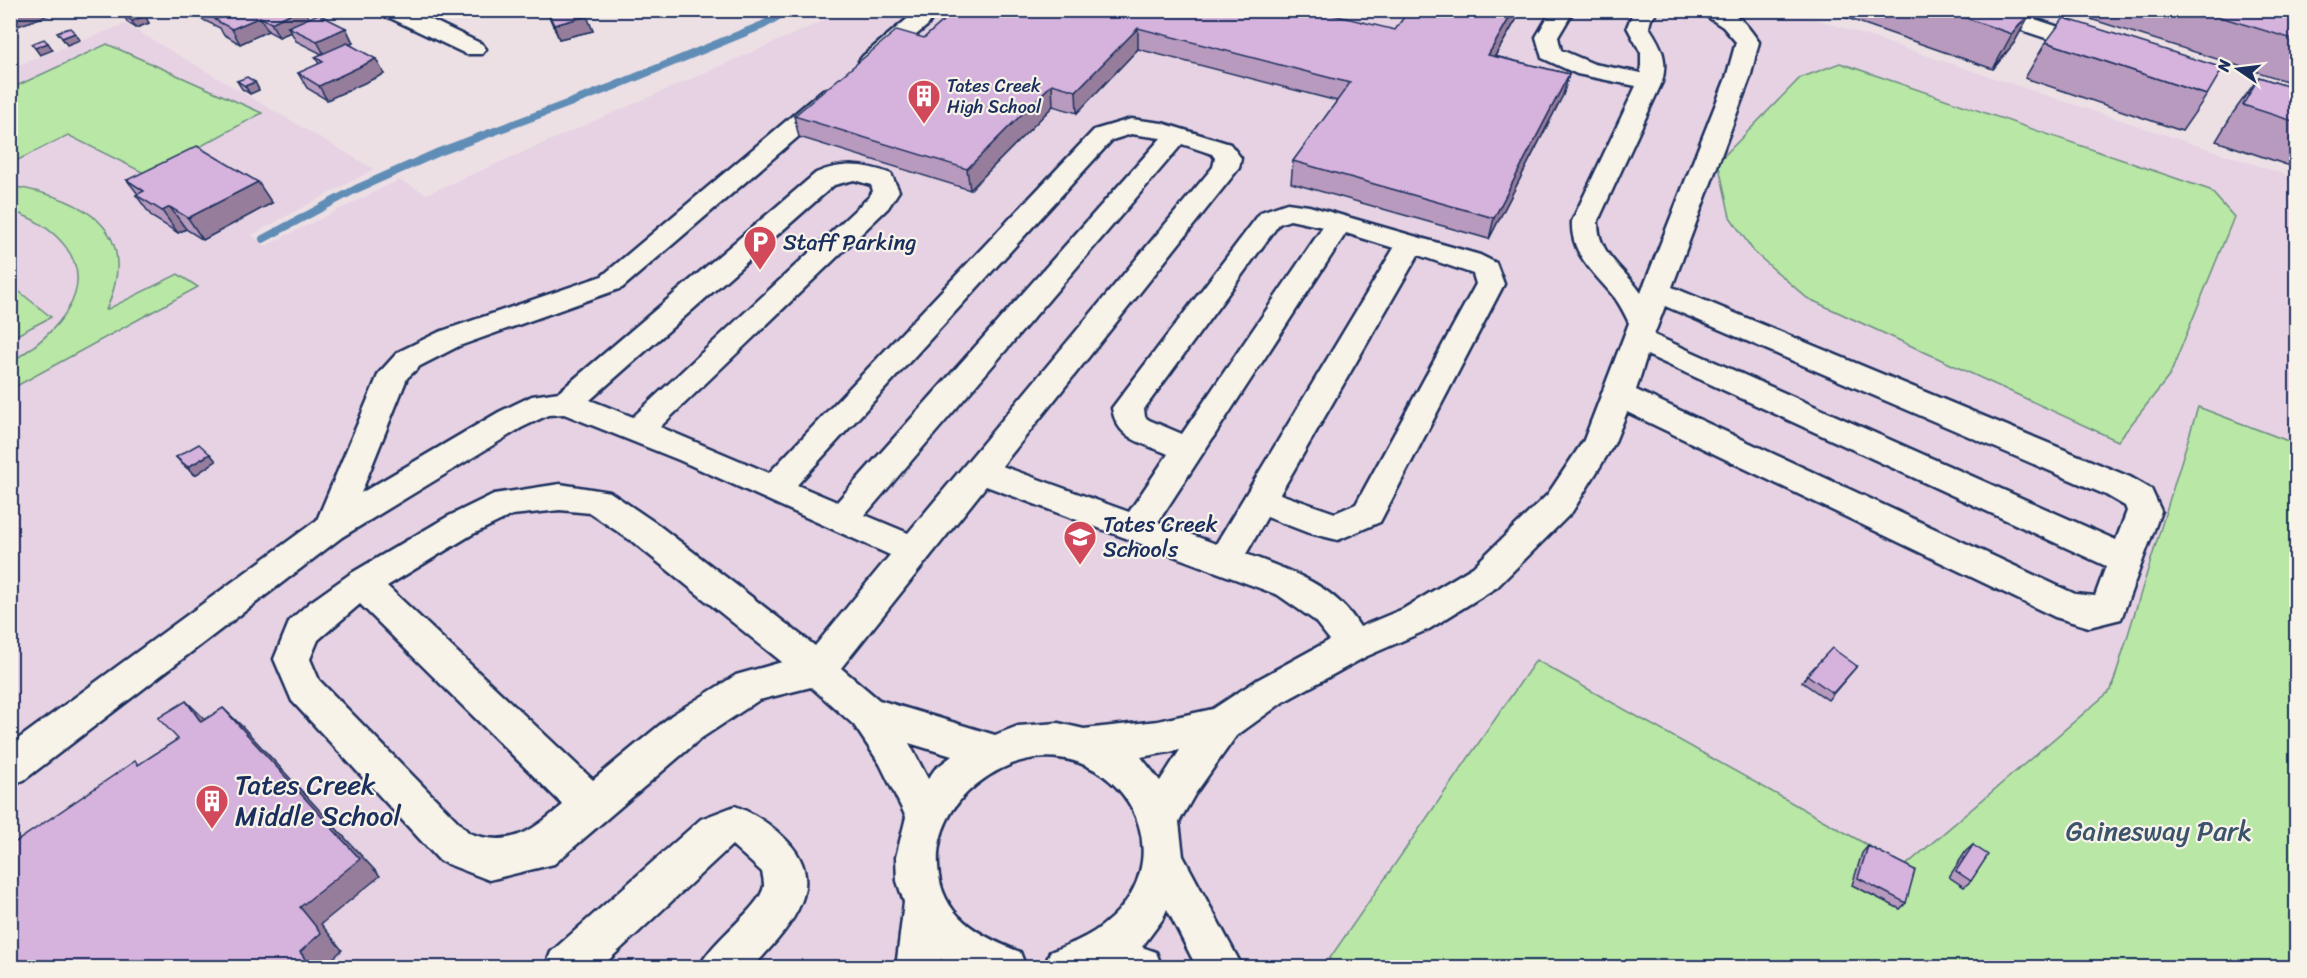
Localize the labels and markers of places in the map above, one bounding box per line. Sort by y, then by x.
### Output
place label: Tates Creek High School [947,70,1042,123]
building icon: Tates Creek High School [906,78,942,125]
place label: Staff Parking [783,223,916,262]
parking icon: Staff Parking [742,224,778,271]
place label: Tates Creek Schools [1103,505,1218,569]
school or university icon: Tates Creek Schools [1062,519,1098,566]
place label: Tates Creek Middle School [235,761,402,840]
building icon: Tates Creek Middle School [194,783,230,830]

